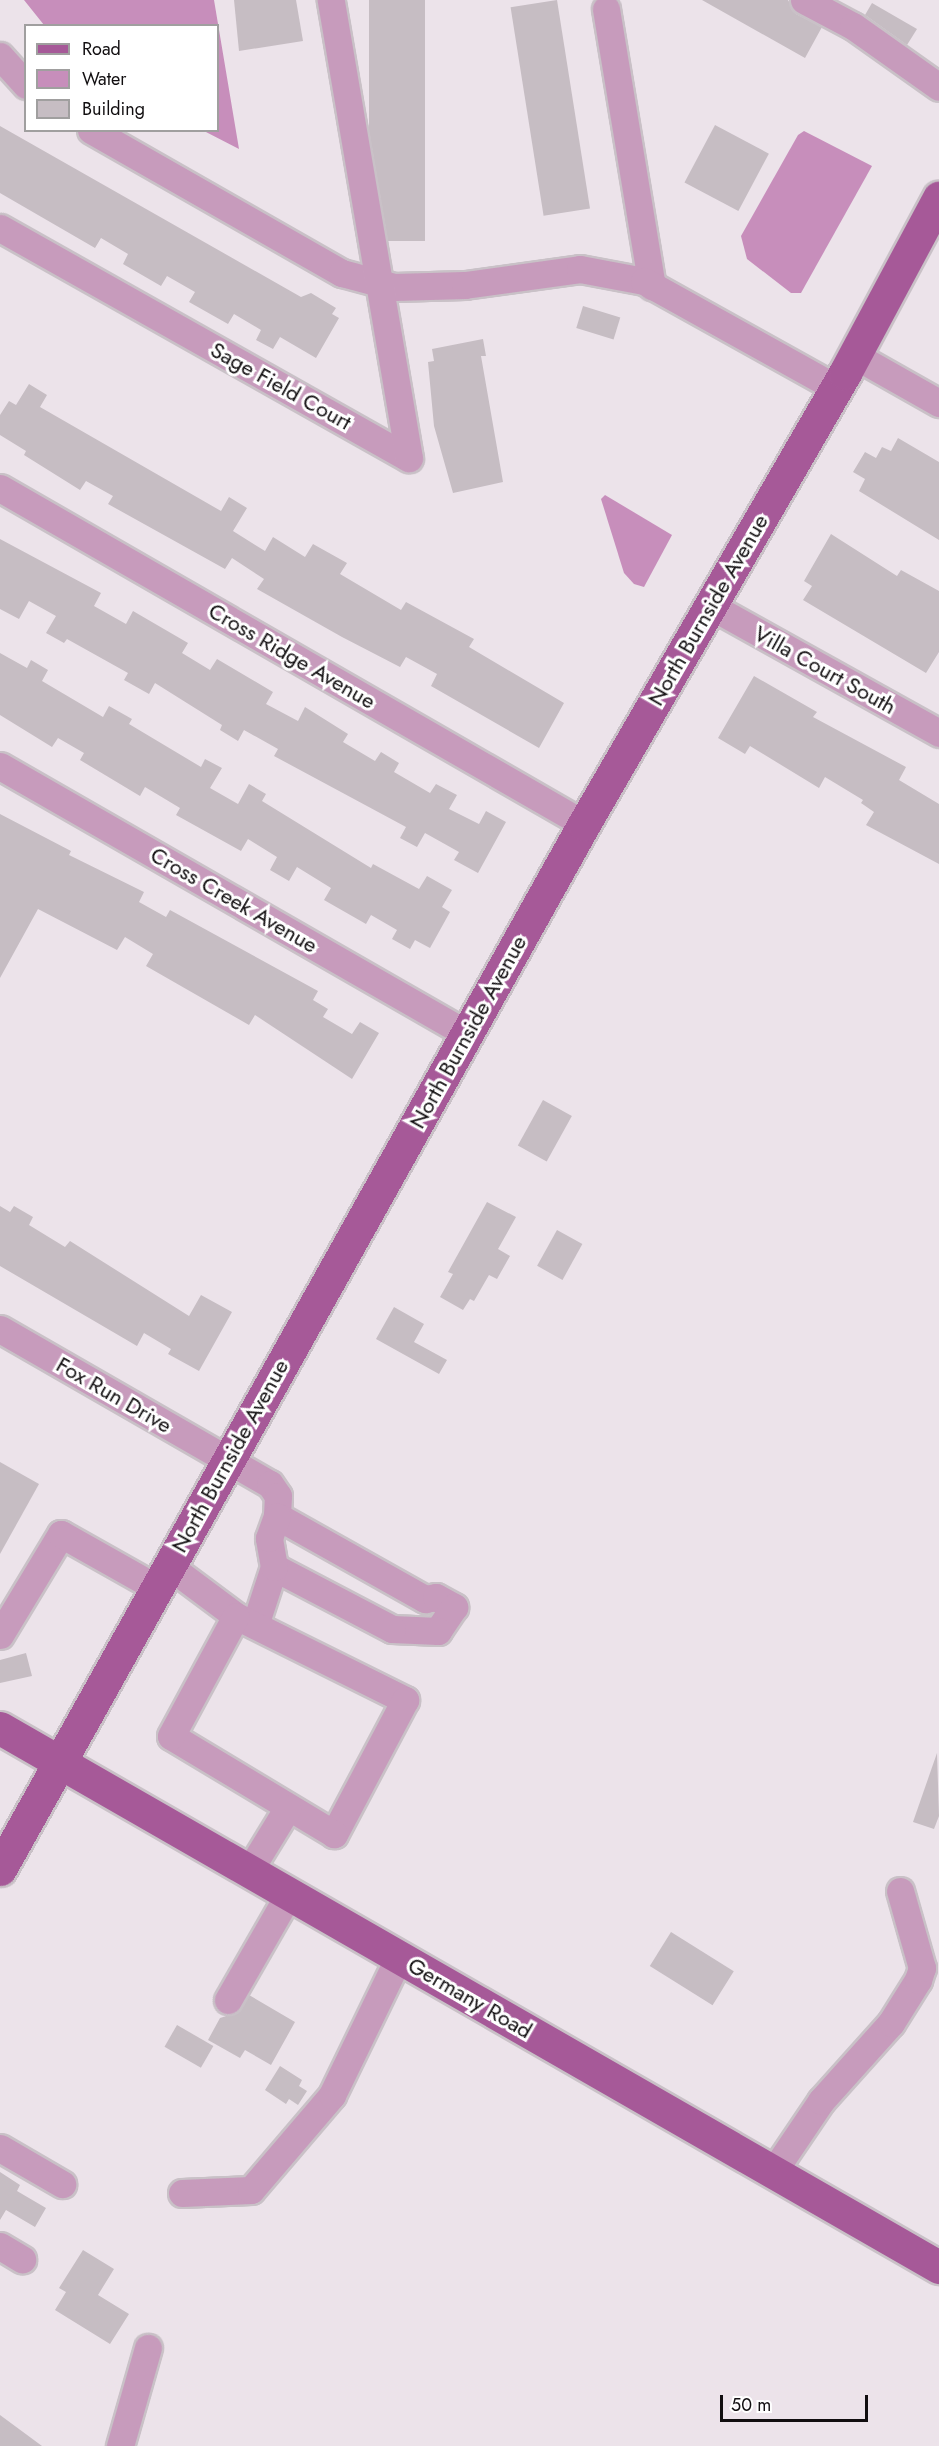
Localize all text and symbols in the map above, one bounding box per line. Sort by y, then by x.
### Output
legend [24,24,219,132]
text: Road [82,36,121,62]
text: Water [82,66,126,92]
text: Building [82,96,145,122]
street label: Sage Field Court [206,336,356,436]
street label: North Burnside Avenue [642,510,774,710]
street label: Cross Ridge Avenue [204,598,380,714]
street label: Villa Court South [749,620,901,720]
street label: Cross Creek Avenue [146,841,322,959]
street label: North Burnside Avenue [404,931,532,1133]
street label: Fox Run Drive [52,1351,176,1439]
street label: North Burnside Avenue [166,1355,294,1557]
street label: Germany Road [403,1952,537,2044]
scale bar [723,2383,872,2421]
text: 50 m [731,2392,771,2418]

